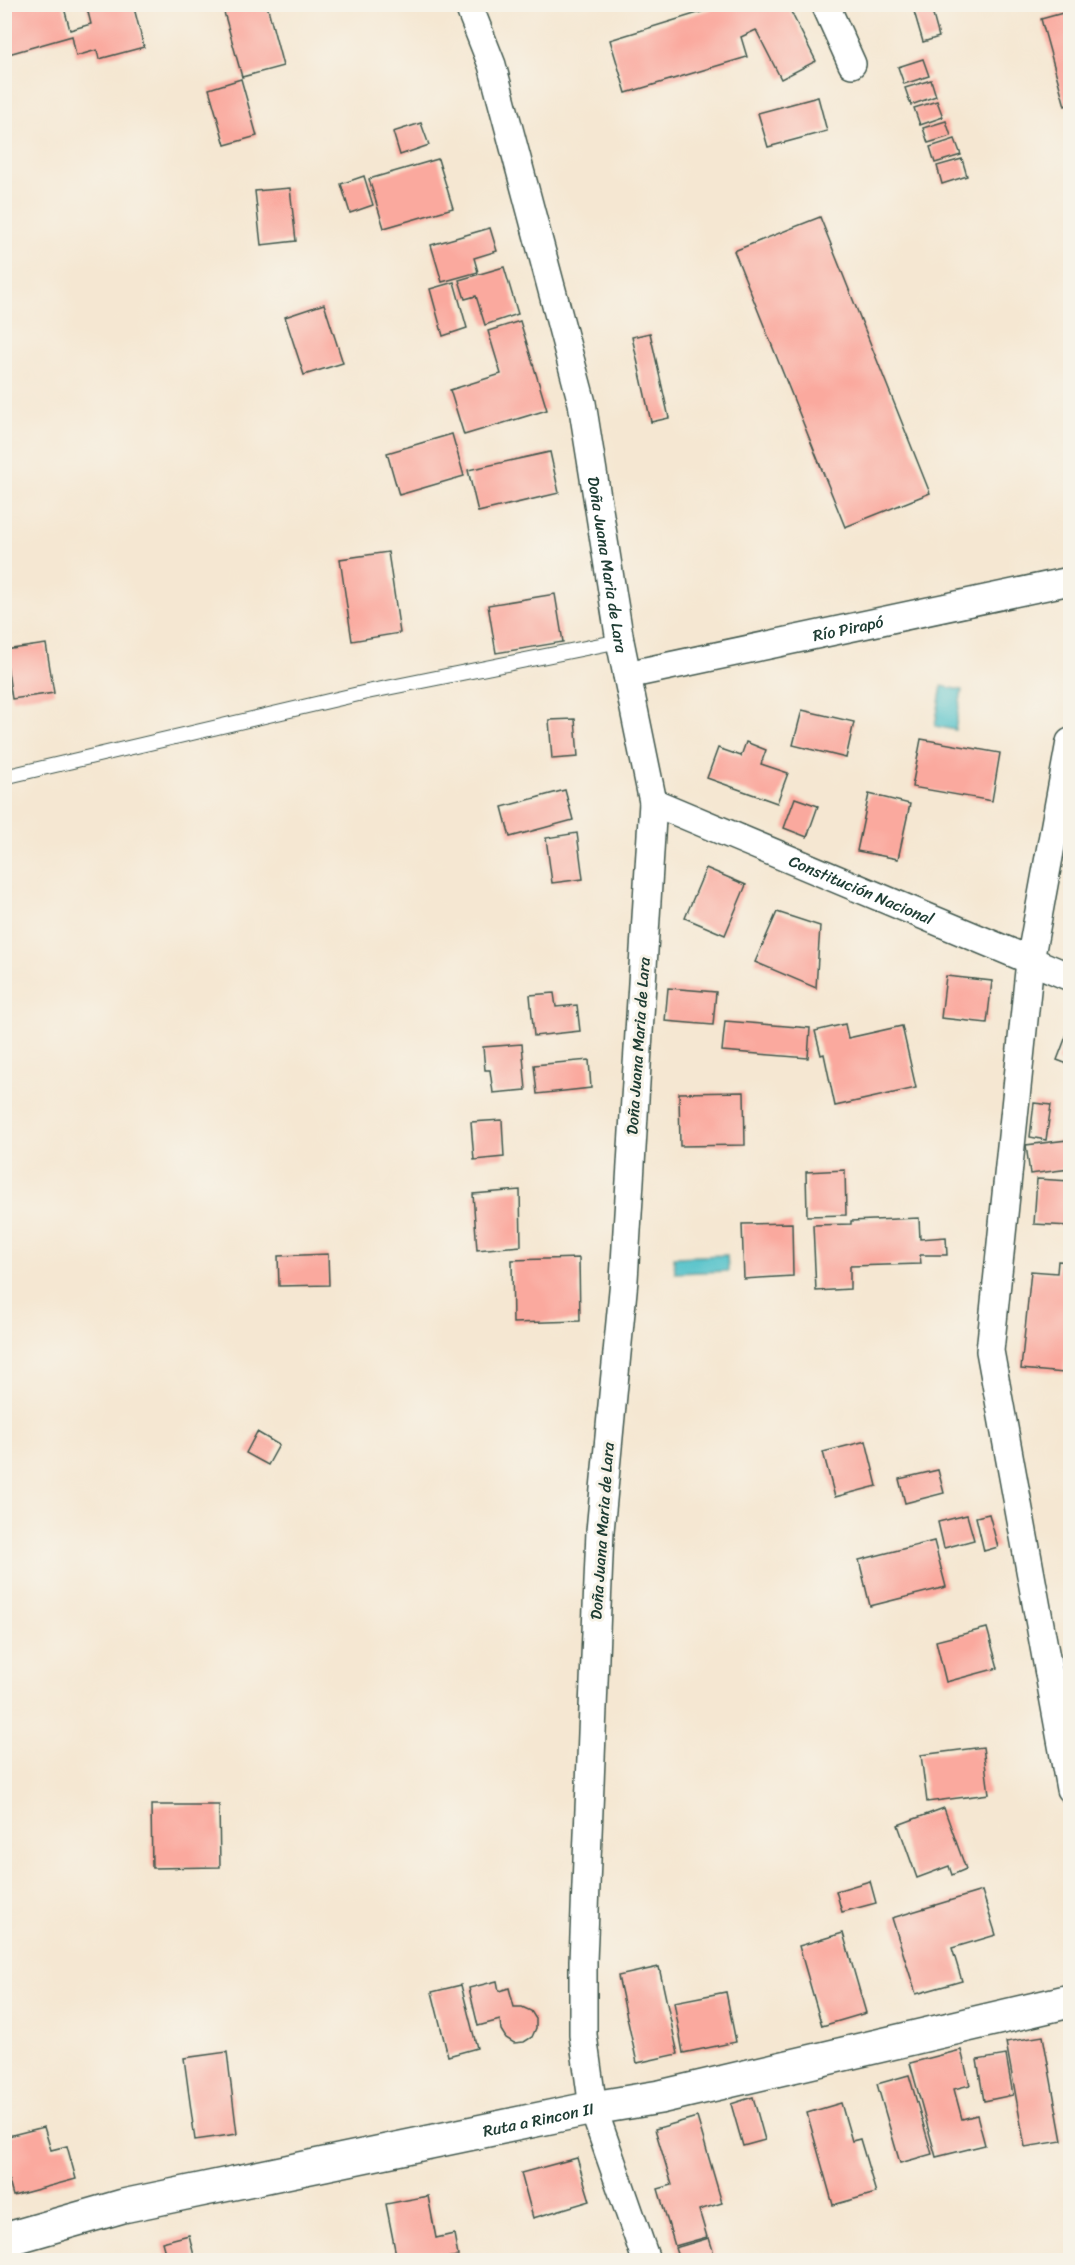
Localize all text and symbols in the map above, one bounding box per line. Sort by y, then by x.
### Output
street label: Doña Juana Maria de Lara [579,474,637,656]
street label: Río Pirapó [810,606,887,650]
street label: Constitución Nacional [784,846,939,933]
street label: Doña Juana Maria de Lara [617,955,659,1136]
street label: Doña Juana Maria de Lara [581,1440,623,1621]
street label: Ruta a Rincon II [480,2094,597,2145]

